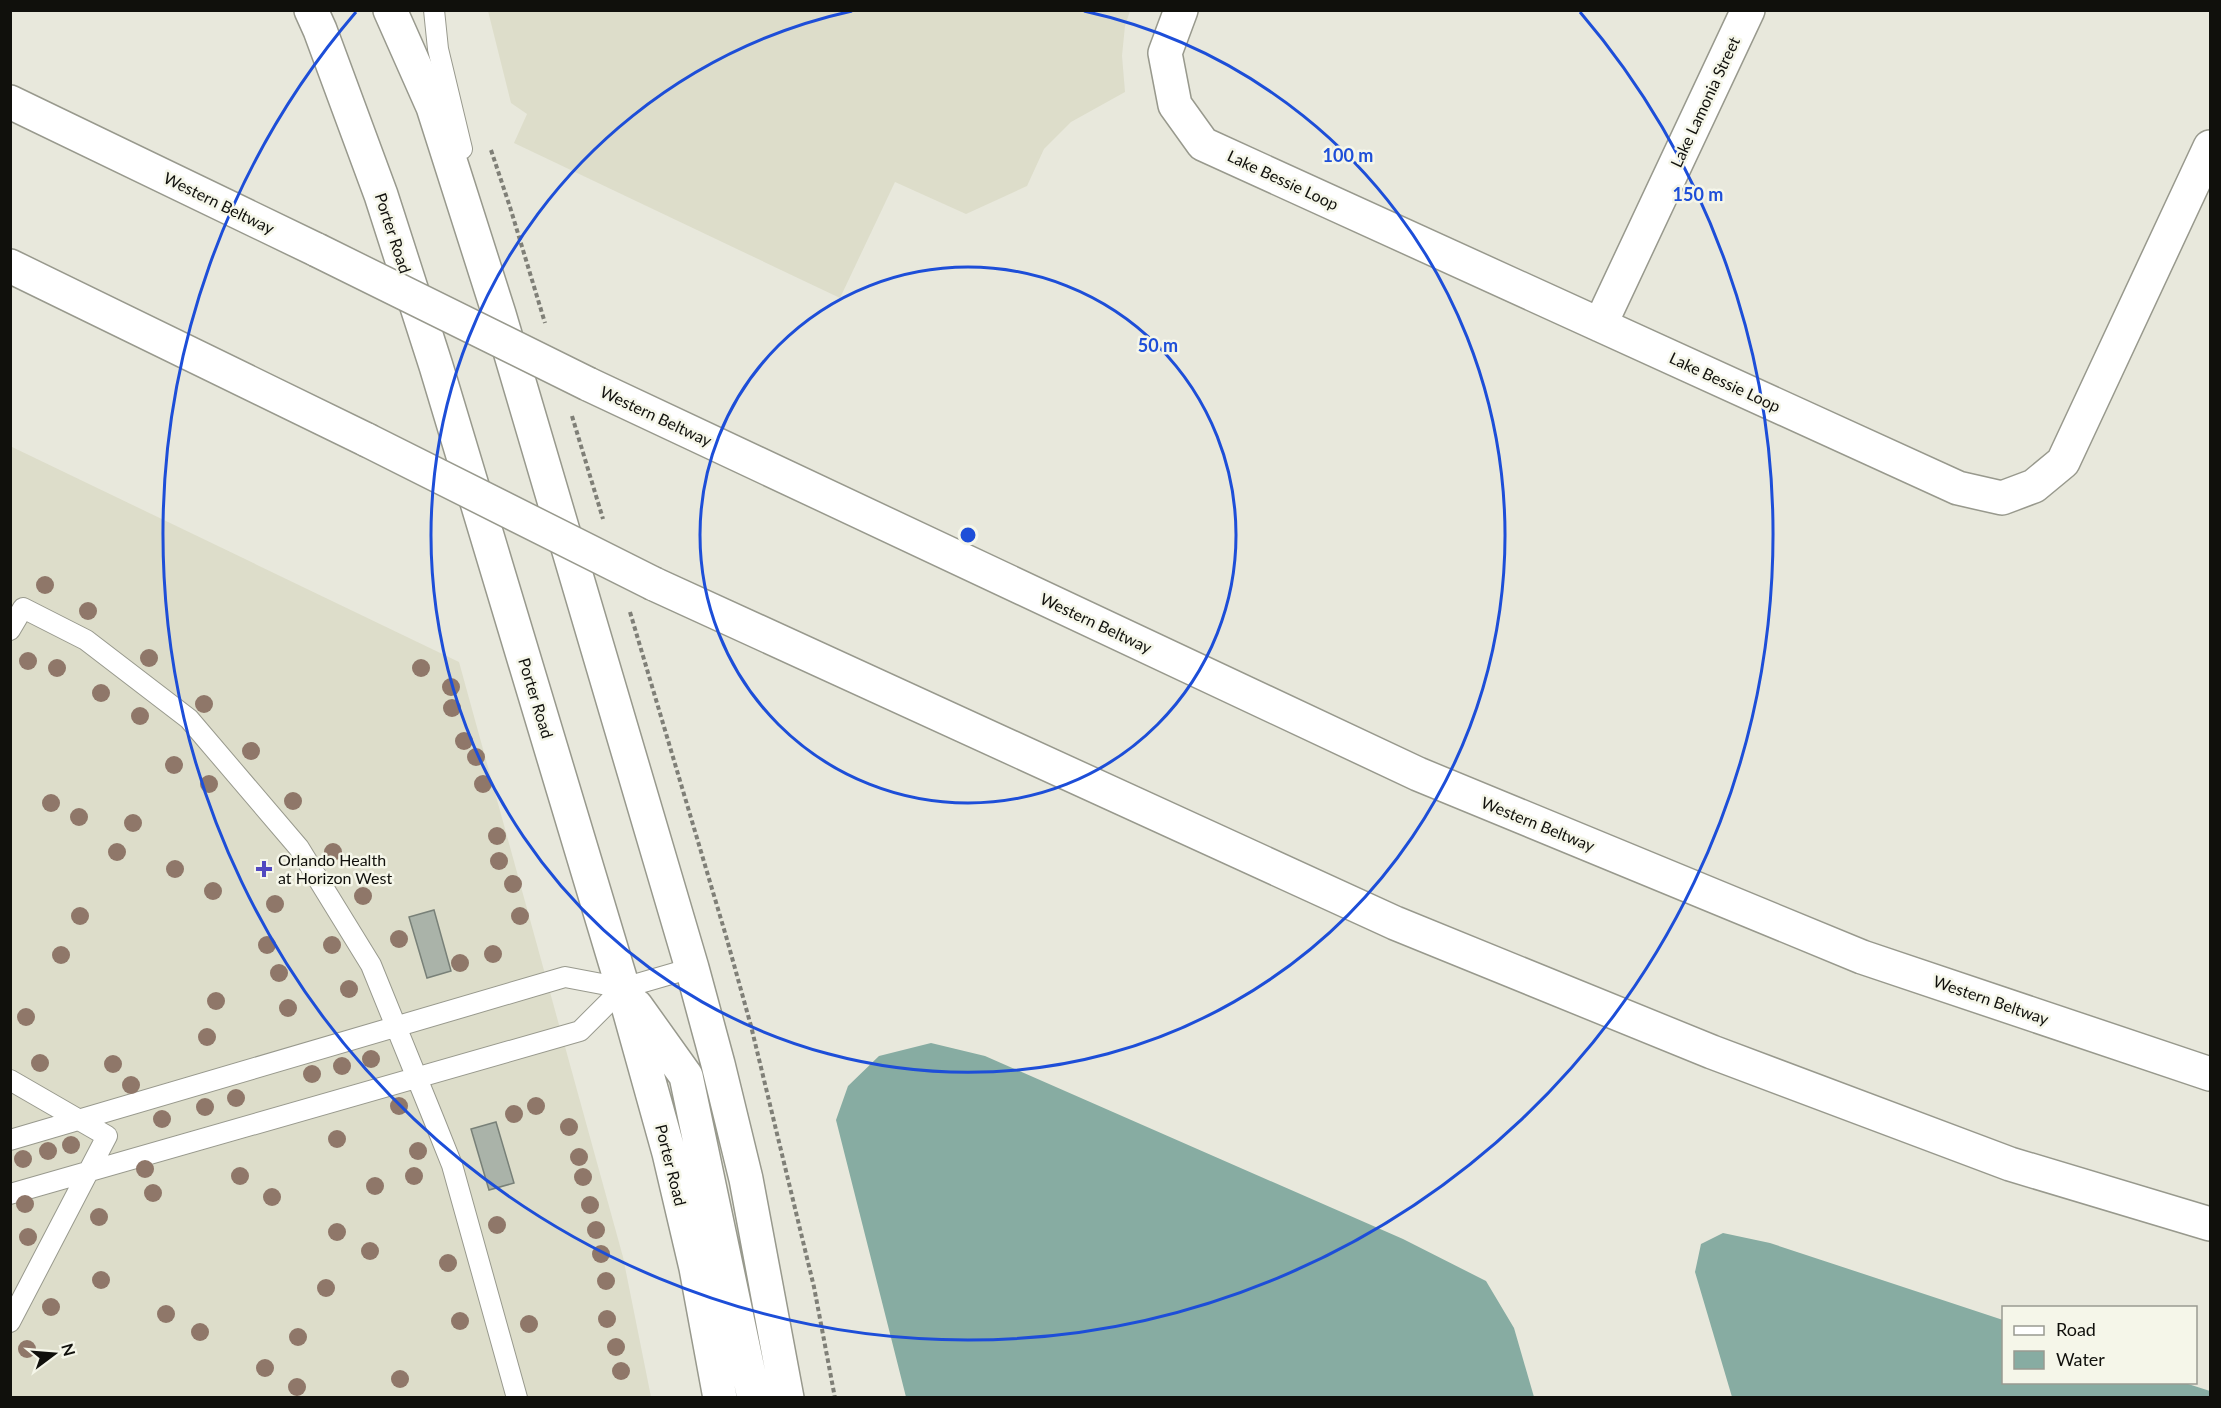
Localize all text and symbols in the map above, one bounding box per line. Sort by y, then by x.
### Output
street label: Lake Lamonia Street [1666,33,1743,170]
text: 100 m [1323,144,1373,166]
street label: Lake Bessie Loop [1225,146,1342,214]
street label: Western Beltway [161,168,278,238]
text: 150 m [1673,183,1723,205]
street label: Porter Road [372,190,415,275]
text: 50 m [1138,334,1178,356]
street label: Lake Bessie Loop [1667,348,1784,416]
street label: Western Beltway [597,381,716,450]
centre of rings [958,525,978,545]
street label: Western Beltway [1037,588,1156,657]
street label: Porter Road [515,655,558,740]
street label: Western Beltway [1479,792,1598,855]
place label: Orlando Health at Horizon West [278,850,392,887]
marker: Orlando Health at Horizon West [255,860,273,878]
street label: Western Beltway [1931,971,2052,1028]
street label: Porter Road [652,1122,691,1208]
legend [2002,1306,2197,1384]
text: Road [2056,1318,2096,1340]
north arrow [24,1324,84,1384]
text: N [58,1341,80,1358]
text: Water [2056,1348,2105,1370]

